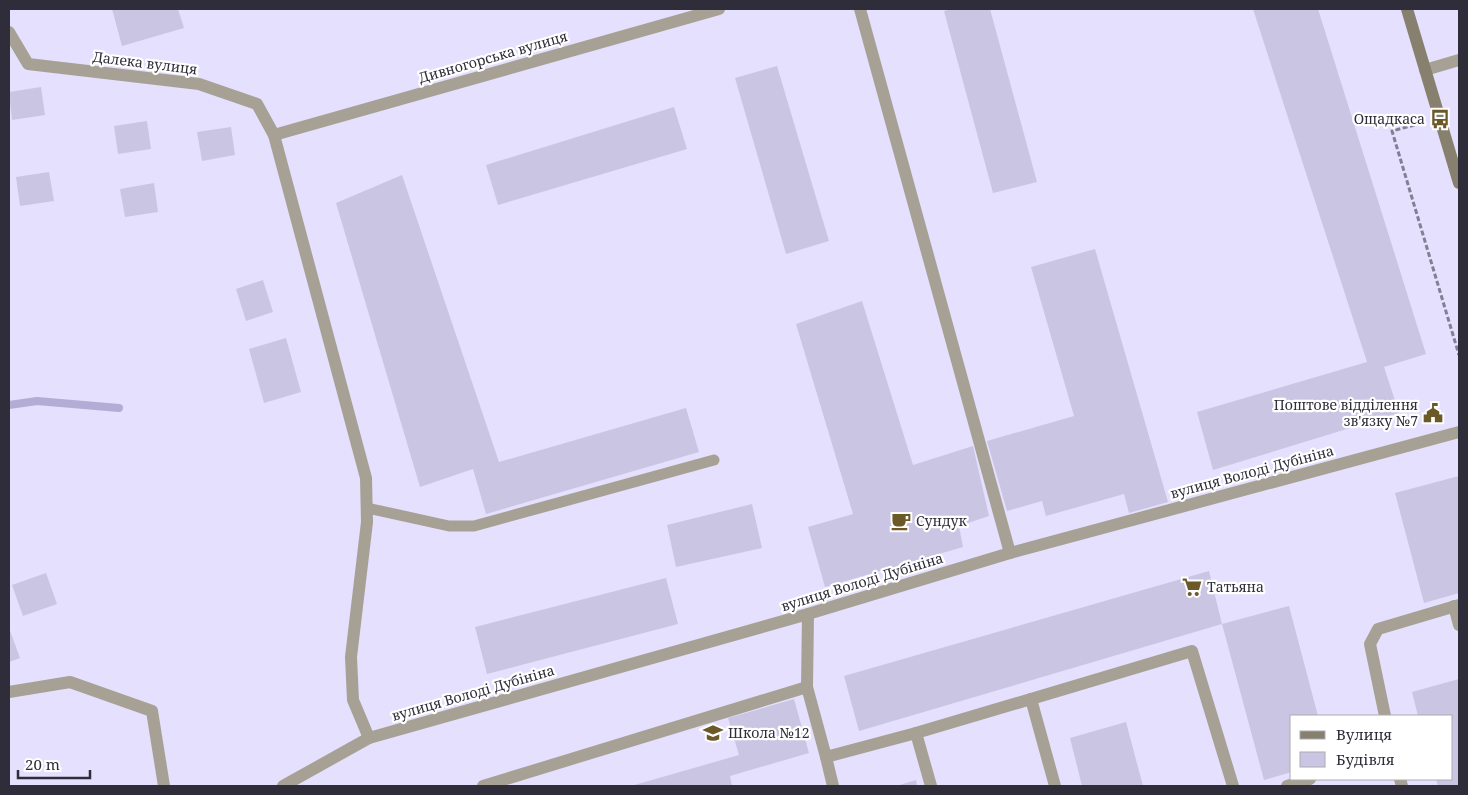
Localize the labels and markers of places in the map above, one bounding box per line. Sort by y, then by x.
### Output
bus stop icon: Ощадкаса [1429,108,1451,130]
place label: Ощадкаса [1354,109,1425,128]
place label: Поштове відділення зв'язку №7 [1274,395,1418,430]
public building icon: Поштове відділення зв'язку №7 [1422,402,1444,424]
cafe icon: Сундук [890,510,912,532]
place label: Сундук [916,511,968,530]
supermarket icon: Татьяна [1181,576,1203,598]
place label: Татьяна [1207,577,1264,596]
school or university icon: Школа №12 [702,722,724,744]
place label: Школа №12 [728,723,810,742]

